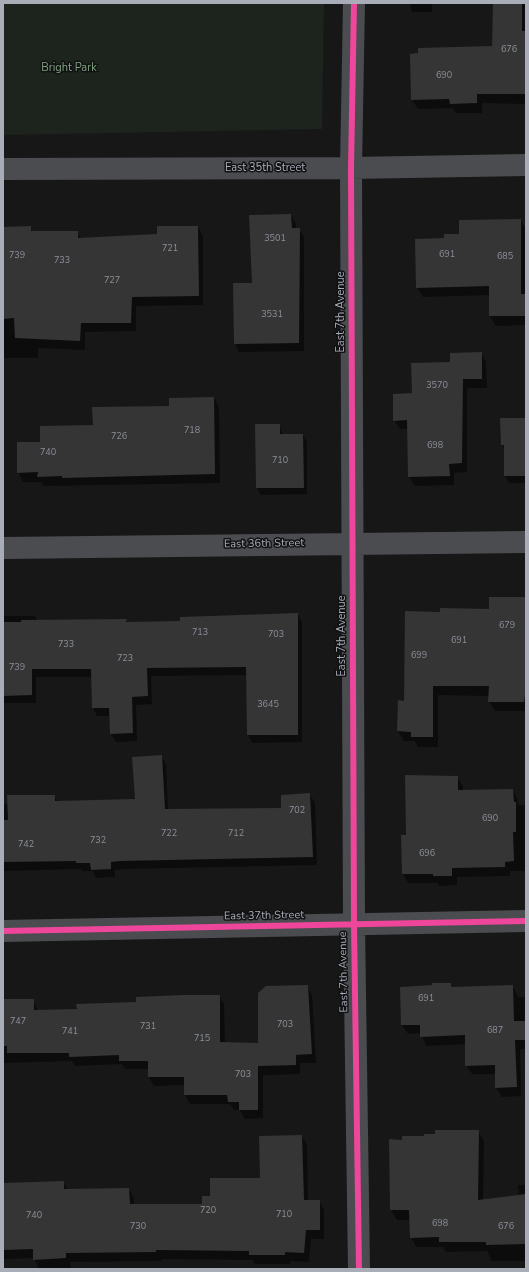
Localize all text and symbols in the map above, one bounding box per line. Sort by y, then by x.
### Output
house number: 676 [501,45,517,55]
park label: Bright Park [41,61,97,75]
house number: 690 [436,71,452,81]
street label: East 35th Street [225,161,305,175]
house number: 3501 [264,234,286,244]
house number: 721 [162,244,178,254]
house number: 691 [439,250,455,260]
house number: 739 [9,251,25,261]
house number: 685 [497,252,513,262]
house number: 733 [54,256,70,266]
street label: East 7th Avenue [334,271,348,353]
house number: 727 [104,276,120,286]
house number: 3531 [261,310,283,320]
house number: 3570 [426,381,448,391]
house number: 718 [184,426,200,436]
house number: 726 [111,432,127,442]
house number: 698 [427,441,443,451]
house number: 740 [40,448,56,458]
house number: 710 [272,456,288,466]
street label: East 36th Street [224,537,304,551]
street label: East 7th Avenue [335,595,349,677]
house number: 679 [499,621,515,631]
house number: 713 [192,628,208,638]
house number: 703 [268,630,284,640]
house number: 691 [451,636,467,646]
house number: 733 [58,640,74,650]
house number: 699 [411,651,427,661]
house number: 723 [117,654,133,664]
house number: 739 [9,663,25,673]
house number: 3645 [257,700,279,710]
house number: 702 [289,806,305,816]
house number: 690 [482,814,498,824]
house number: 722 [161,829,177,839]
house number: 712 [228,829,244,839]
house number: 732 [90,836,106,846]
house number: 742 [18,840,34,850]
house number: 696 [419,849,435,859]
street label: East 37th Street [224,909,304,923]
street label: East 7th Avenue [337,931,351,1013]
house number: 691 [418,994,434,1004]
house number: 747 [10,1017,26,1027]
house number: 703 [277,1020,293,1030]
house number: 731 [140,1022,156,1032]
house number: 687 [487,1026,503,1036]
house number: 741 [62,1027,78,1037]
house number: 715 [194,1034,210,1044]
house number: 703 [235,1070,251,1080]
house number: 720 [200,1206,216,1216]
house number: 710 [276,1210,292,1220]
house number: 740 [26,1211,42,1221]
house number: 698 [432,1219,448,1229]
house number: 730 [130,1222,146,1232]
house number: 676 [498,1222,514,1232]

